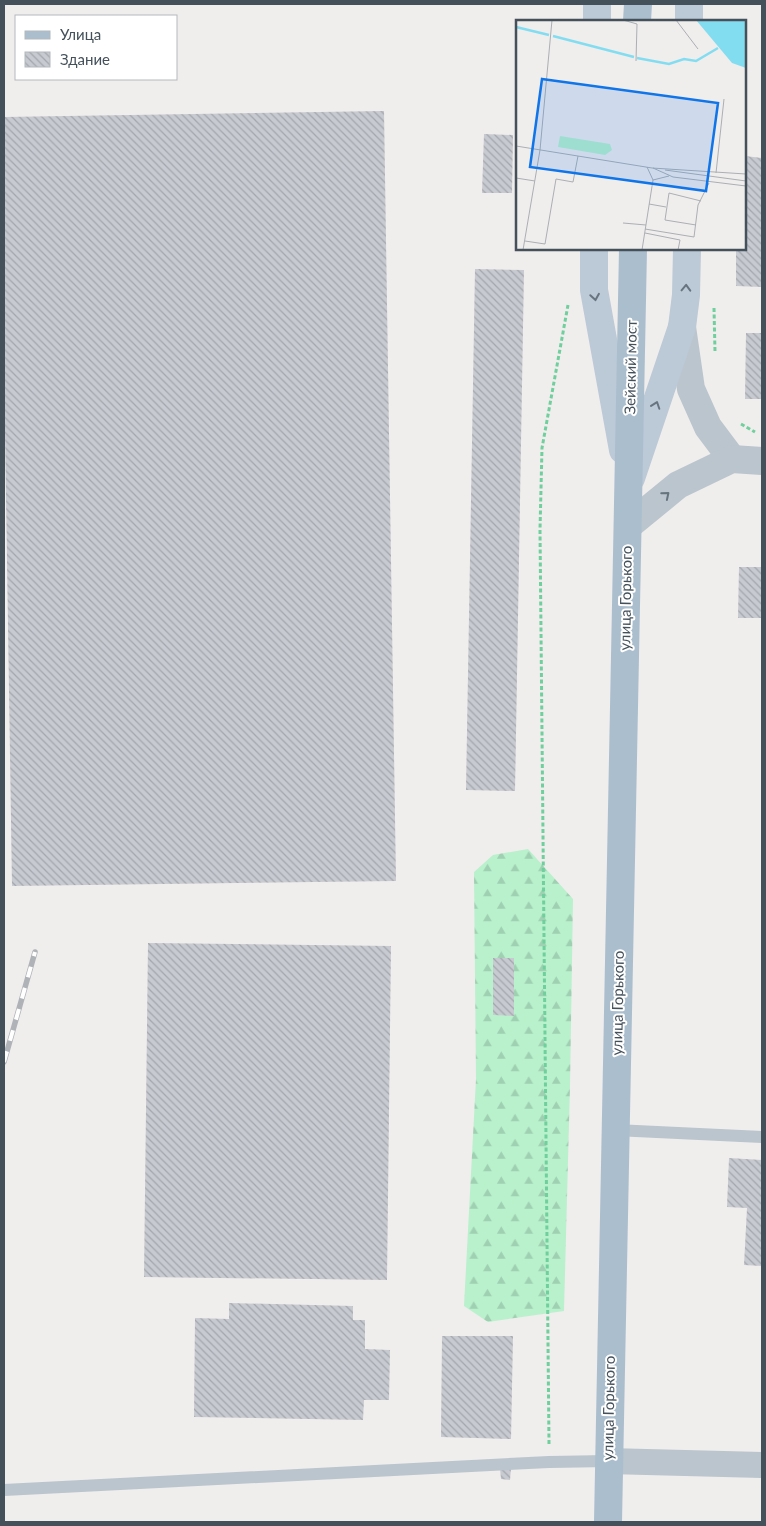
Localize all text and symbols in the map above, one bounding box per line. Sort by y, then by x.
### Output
legend [15,15,178,80]
inset map [516,20,746,250]
text: Улица [60,25,101,43]
text: Здание [60,50,110,68]
one-way arrow [680,284,691,292]
one-way arrow [590,293,600,302]
street label: Зейский мост [620,319,640,415]
one-way arrow [650,402,660,410]
one-way arrow [660,492,669,501]
street label: улица Горького [615,545,635,650]
street label: улица Горького [607,950,627,1055]
street label: улица Горького [598,1355,618,1460]

